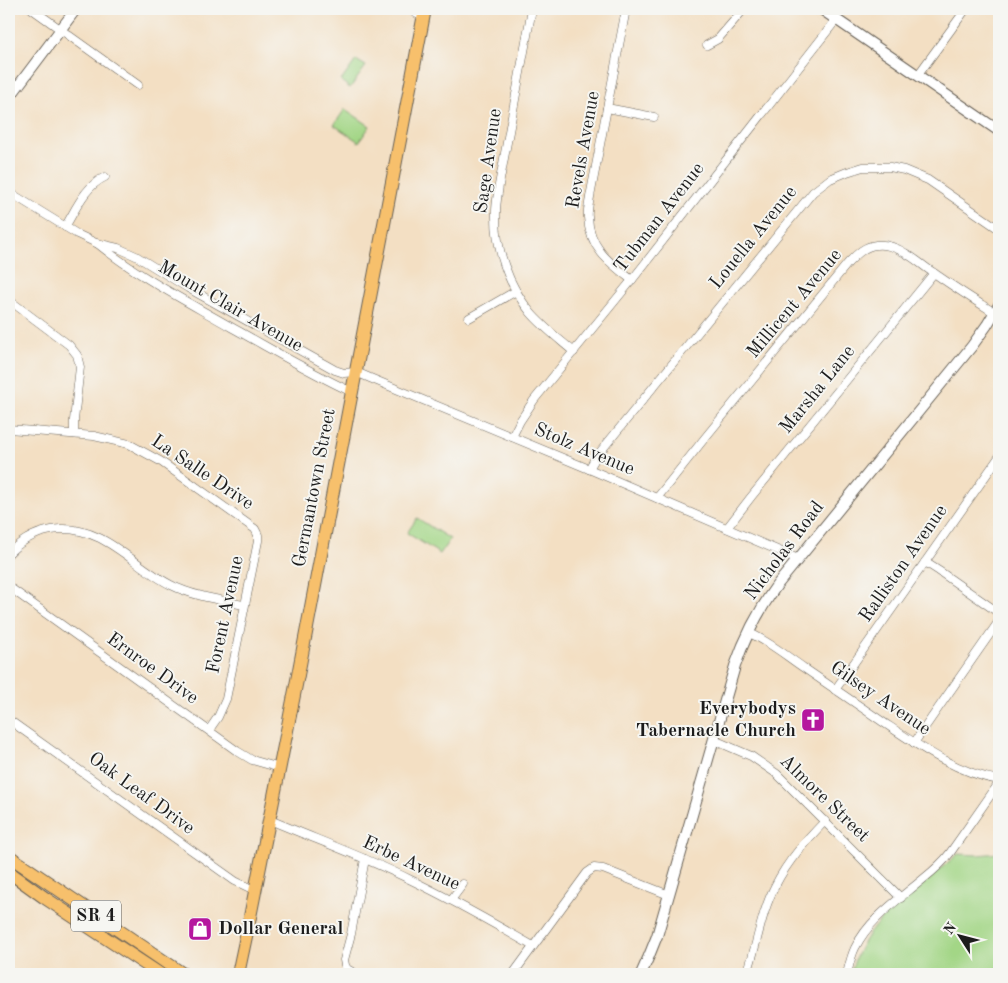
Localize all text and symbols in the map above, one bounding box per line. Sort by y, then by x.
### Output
street label: Revels Avenue [564,90,604,210]
street label: Sage Avenue [472,107,506,215]
street label: Tubman Avenue [611,159,709,277]
street label: Louella Avenue [707,183,801,293]
street label: Millicent Avenue [744,246,846,362]
street label: Mount Clair Avenue [154,258,306,356]
street label: Marsha Lane [777,342,859,438]
street label: Germantown Street [290,407,340,569]
street label: Stolz Avenue [531,420,637,480]
street label: La Salle Drive [148,432,256,514]
street label: Nicholas Road [742,498,828,604]
street label: Ralliston Avenue [856,502,952,626]
street label: Forent Avenue [204,554,248,676]
street label: Ernroe Drive [103,630,201,708]
street label: Gilsey Avenue [826,659,934,739]
place label: Everybodys Tabernacle Church [636,700,796,741]
church icon: Everybodys Tabernacle Church [800,707,826,733]
street label: Oak Leaf Drive [84,749,198,839]
street label: Almore Street [776,752,872,846]
street label: Erbe Avenue [359,833,463,895]
road number: SR 4 [71,900,121,931]
north arrow [936,910,986,960]
shop icon: Dollar General [187,916,213,942]
place label: Dollar General [218,920,344,939]
text: N [941,920,959,937]

